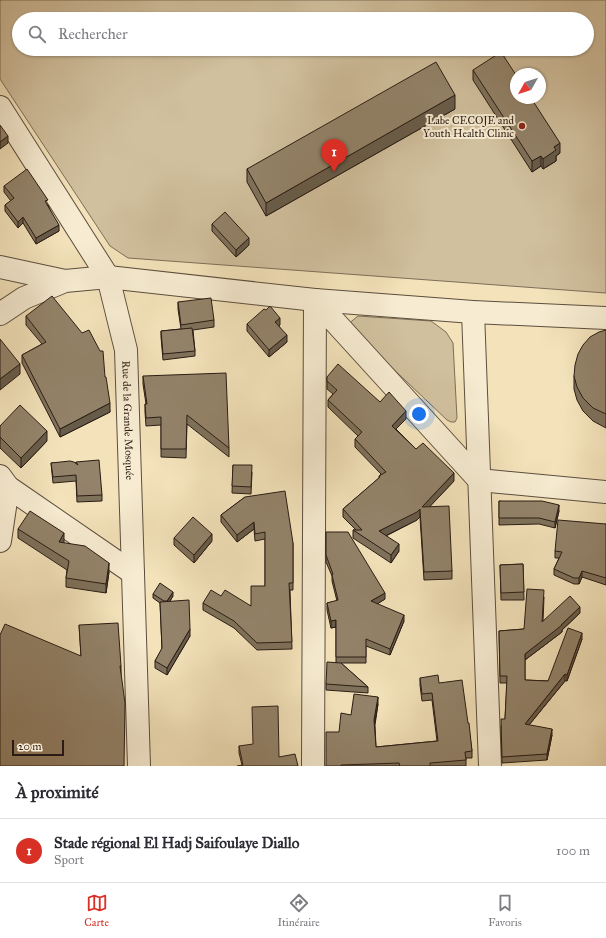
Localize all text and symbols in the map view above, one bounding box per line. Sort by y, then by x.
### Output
search box [12,12,594,56]
icon: search [26,23,48,45]
text: Rechercher [58,25,128,43]
north arrow [510,68,546,104]
place label: Labe CECOJE and Youth Health Clinic [423,114,514,140]
marker: Labe CECOJE and Youth Health Clinic [517,121,527,131]
pin: 1 [321,139,347,172]
street label: Rue de la Grande Mosquée [120,360,137,481]
your location [409,404,429,424]
scale bar [12,738,64,757]
text: 20 m [18,740,41,753]
text: À proximité [16,782,99,803]
text: Stade régional El Hadj Saifoulaye Diallo [54,834,300,852]
text: 1 [26,843,32,859]
text: 100 m [556,843,590,859]
text: Sport [54,852,84,868]
tab: Carte [84,892,109,929]
tab: Itinéraire [277,892,320,929]
tab: Favoris [488,892,522,929]

